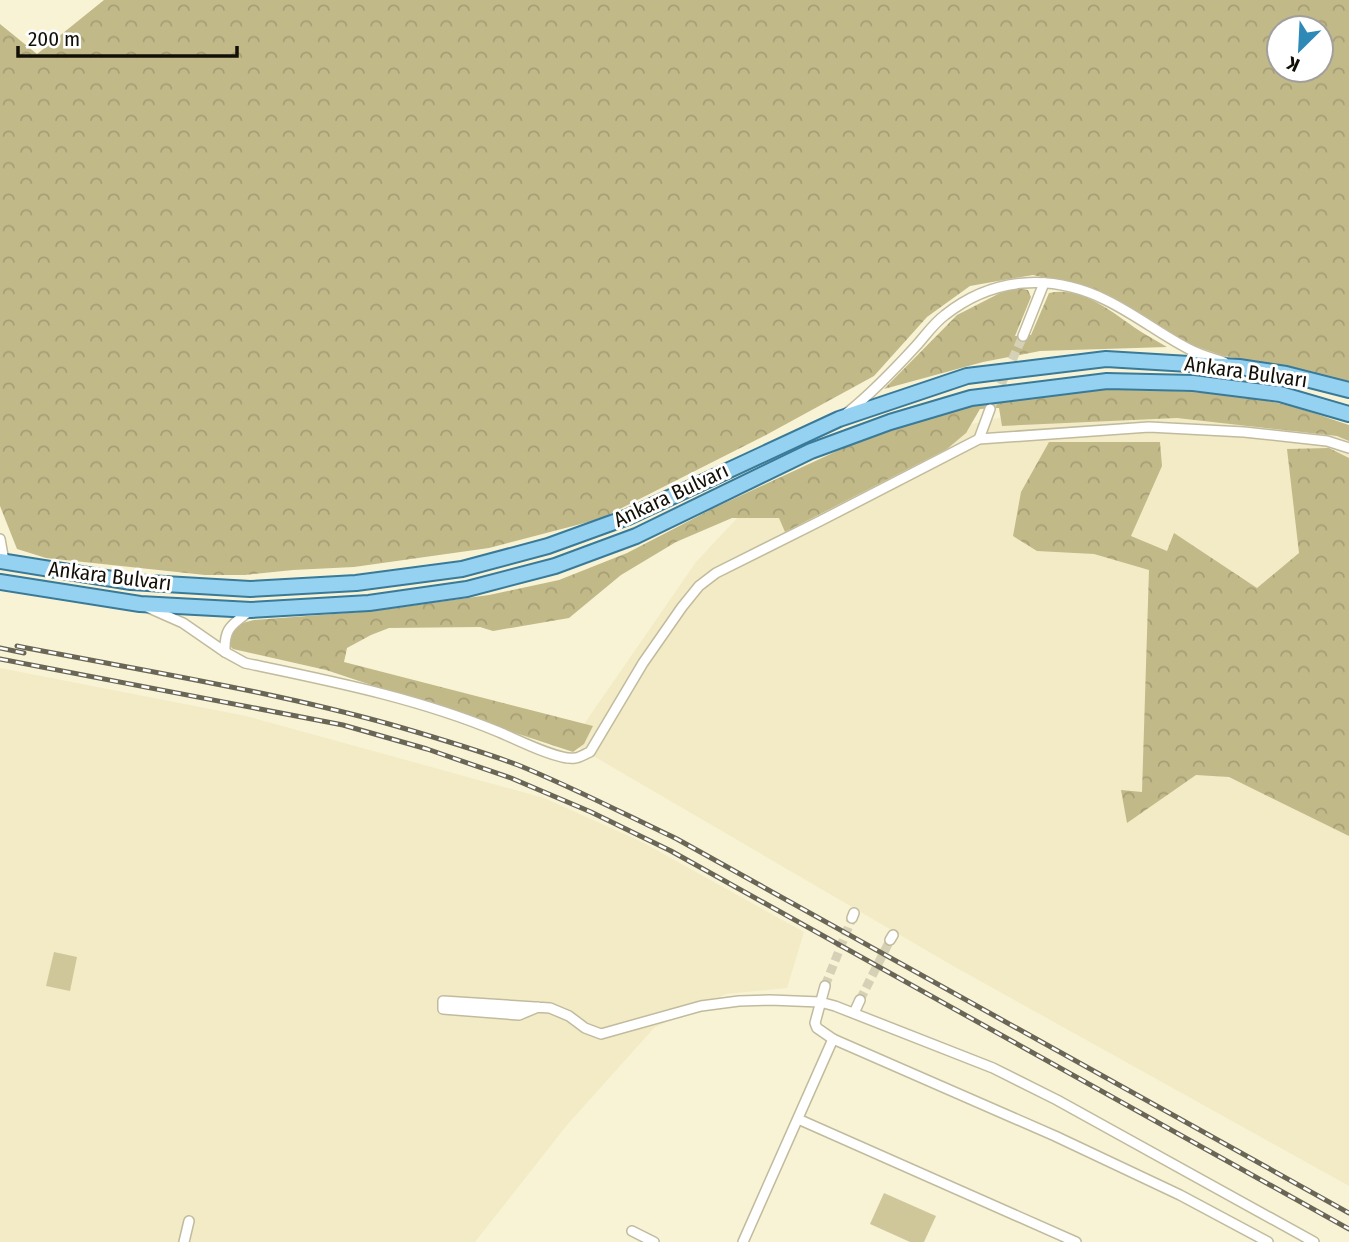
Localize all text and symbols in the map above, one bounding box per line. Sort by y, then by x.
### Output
scale bar [18,14,236,58]
north arrow [1265,14,1335,84]
text: 200 m [28,26,80,52]
text: K [1283,51,1303,77]
street label: Ankara Bulvarı [1183,351,1309,393]
street label: Ankara Bulvarı [610,457,732,533]
street label: Ankara Bulvarı [47,556,173,596]

